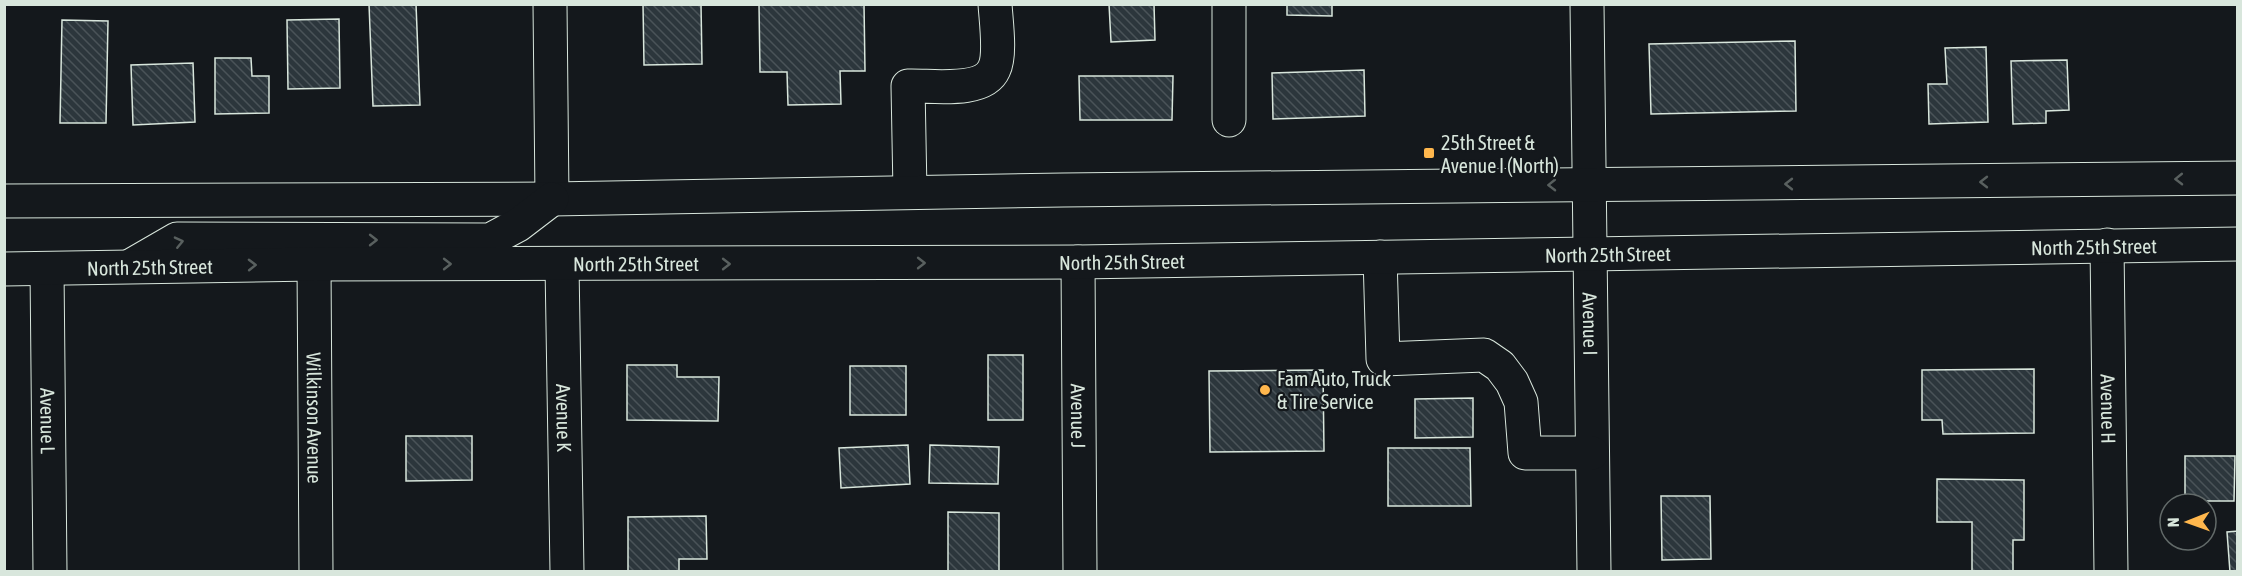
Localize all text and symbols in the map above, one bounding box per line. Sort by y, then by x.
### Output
place label: 25th Street & Avenue I (North) [1441,131,1559,177]
marker: 25th Street & Avenue I (North) [1422,146,1436,160]
one-way arrow [2175,173,2184,186]
one-way arrow [1980,176,1989,188]
one-way arrow [1785,177,1794,190]
one-way arrow [1548,179,1557,192]
one-way arrow [369,234,378,246]
street label: North 25th Street [2031,234,2157,259]
one-way arrow [174,236,184,249]
street label: North 25th Street [1545,241,1671,266]
street label: North 25th Street [1059,249,1185,274]
street label: North 25th Street [573,251,699,275]
street label: North 25th Street [87,254,213,279]
one-way arrow [916,257,925,269]
one-way arrow [442,258,451,271]
one-way arrow [721,258,730,270]
one-way arrow [247,259,256,272]
street label: Avenue I [1579,292,1603,356]
street label: Wilkinson Avenue [303,352,327,484]
place label: Fam Auto, Truck & Tire Service [1277,367,1391,413]
street label: Avenue H [2097,374,2121,444]
marker: Fam Auto, Truck & Tire Service [1258,383,1272,397]
street label: Avenue K [552,384,577,452]
street label: Avenue J [1067,384,1091,448]
street label: Avenue L [37,388,60,454]
north arrow [2158,492,2218,552]
text: N [2164,517,2182,527]

